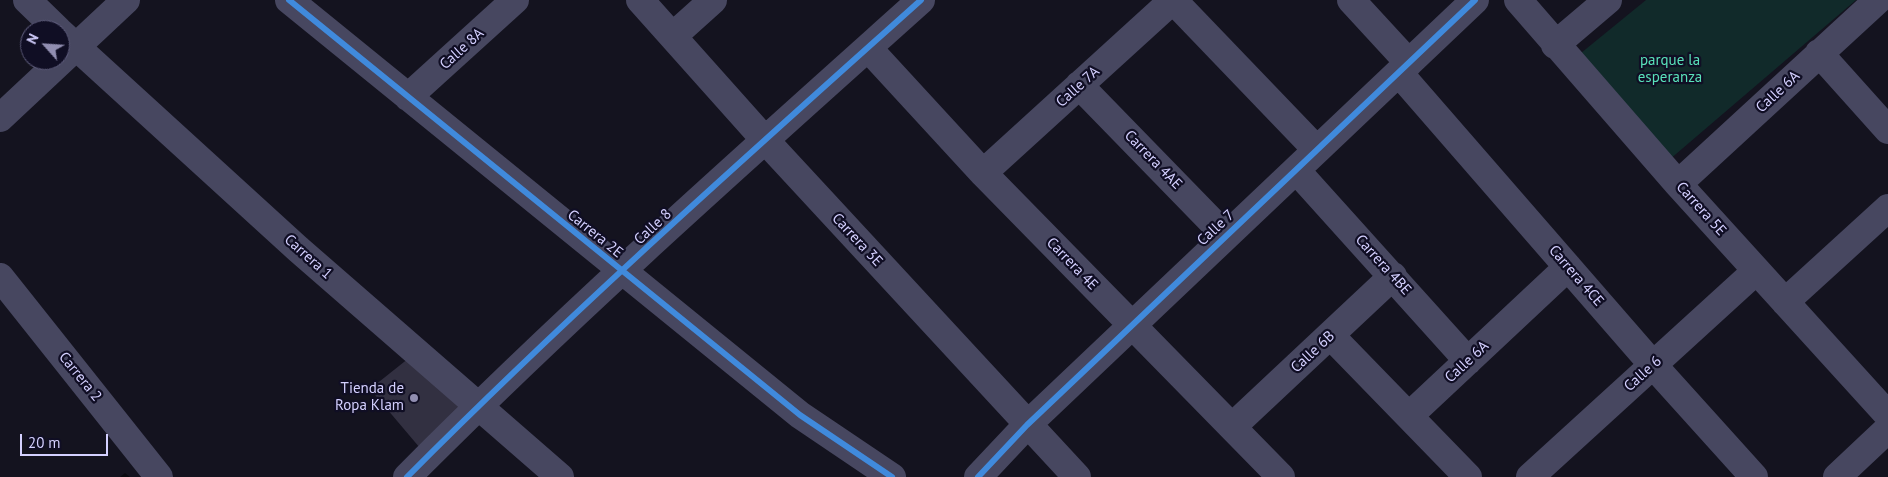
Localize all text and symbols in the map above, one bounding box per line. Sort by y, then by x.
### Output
north arrow [20,20,70,70]
street label: Calle 8A [436,25,488,73]
text: N [22,31,43,47]
park label: parque la esperanza [1638,52,1702,87]
street label: Calle 7A [1053,63,1103,111]
street label: Calle 6A [1752,67,1804,117]
street label: Carrera 4AE [1120,127,1186,193]
street label: Carrera 5E [1672,178,1730,240]
street label: Calle 8 [631,205,675,249]
street label: Carrera 2E [564,206,626,262]
street label: Calle 7 [1194,206,1238,250]
street label: Carrera 3E [828,210,886,270]
street label: Carrera 1 [280,231,336,283]
street label: Carrera 4BE [1351,231,1415,299]
street label: Carrera 4E [1042,234,1102,294]
street label: Carrera 4CE [1545,242,1607,310]
street label: Calle 6B [1287,327,1339,377]
street label: Calle 6A [1441,337,1493,387]
street label: Carrera 2 [55,349,105,405]
street label: Calle 6 [1621,352,1665,396]
place label: Tienda de Ropa Klam [335,380,404,415]
marker: Tienda de Ropa Klam [408,392,420,404]
scale bar [22,424,110,456]
text: 20 m [28,433,61,452]

